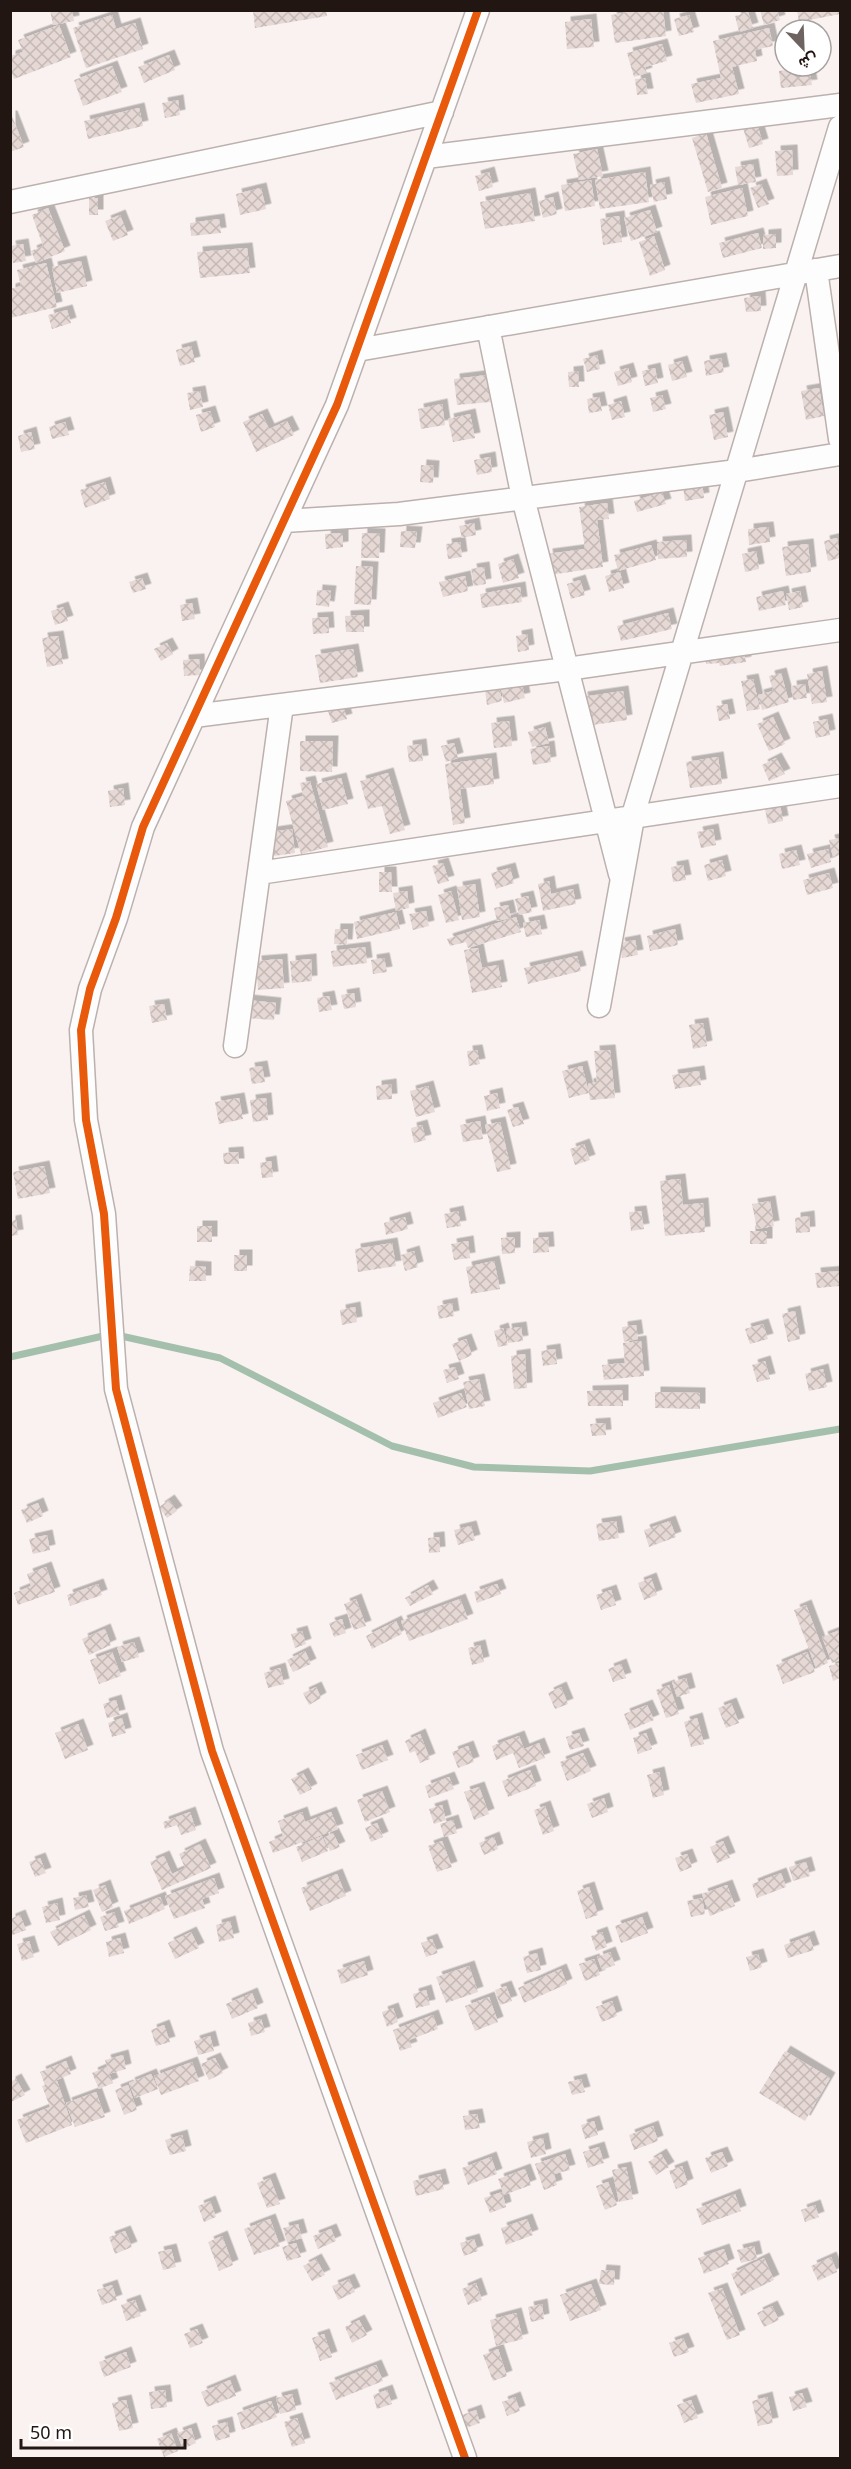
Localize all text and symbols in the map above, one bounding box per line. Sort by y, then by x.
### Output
north arrow [773,18,833,78]
text: ش [796,48,822,76]
scale bar [21,2412,184,2450]
text: 50 m [30,2420,72,2444]

